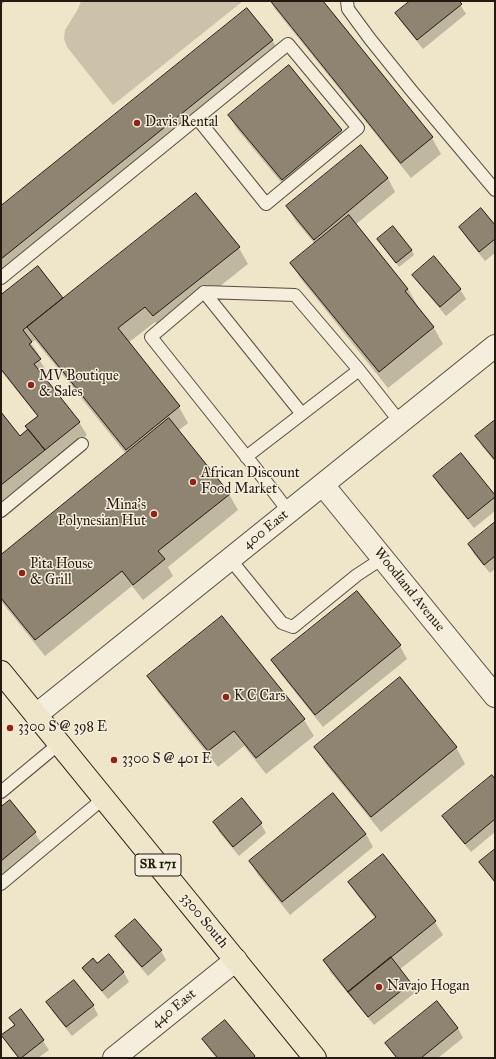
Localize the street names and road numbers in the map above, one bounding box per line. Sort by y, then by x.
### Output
street label: 400 East [240,507,292,553]
street label: Woodland Avenue [370,545,448,635]
road number: SR 171 [135,854,181,876]
street label: 3300 South [177,890,231,952]
street label: 440 East [148,986,200,1032]

